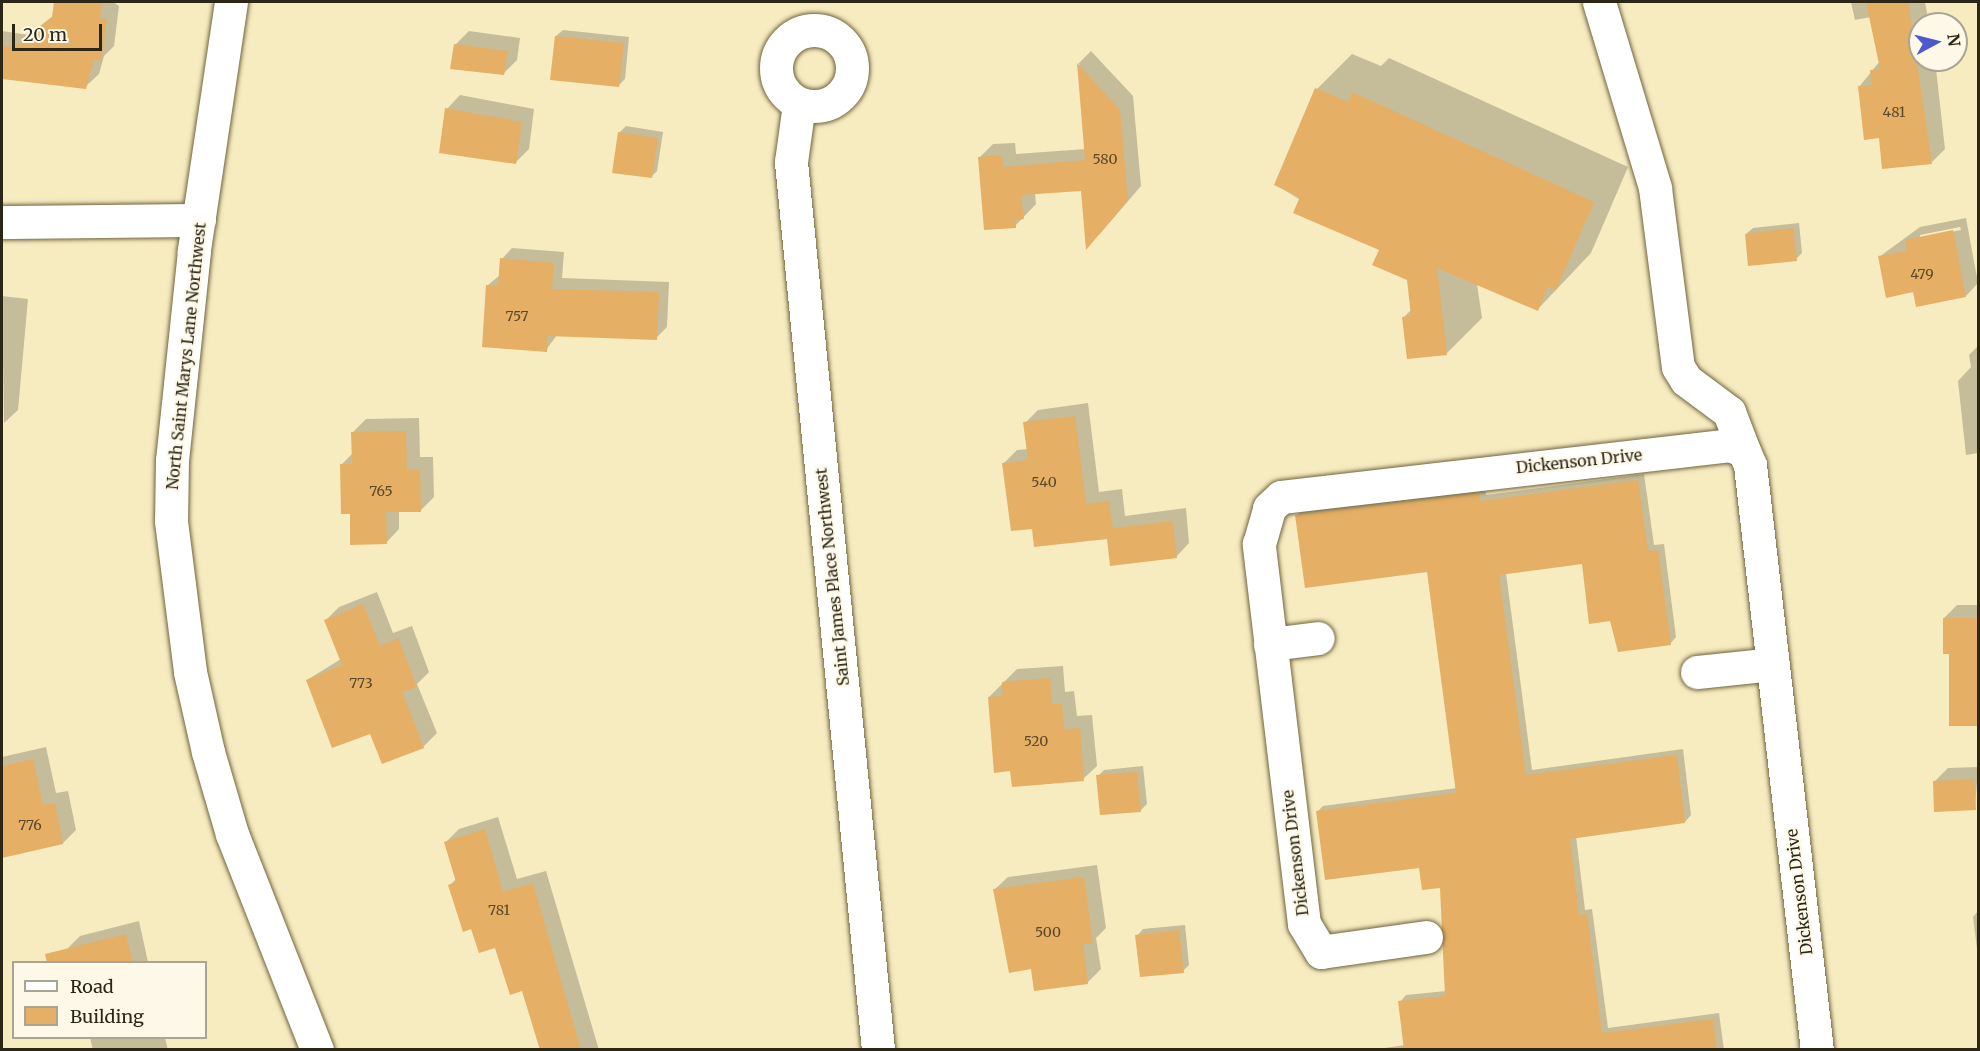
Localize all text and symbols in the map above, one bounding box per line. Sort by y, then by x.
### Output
scale bar [15,12,105,50]
north arrow [1908,12,1968,72]
text: 20 m [23,23,67,46]
text: N [1943,33,1965,48]
house number: 481 [1883,104,1905,120]
house number: 580 [1092,151,1118,167]
street label: North Saint Marys Lane Northwest [162,221,210,491]
house number: 479 [1910,266,1934,282]
house number: 757 [505,308,529,324]
street label: Dickenson Drive [1515,445,1643,477]
street label: Saint James Place Northwest [811,467,853,687]
house number: 540 [1031,474,1057,490]
house number: 765 [369,483,393,499]
house number: 773 [349,675,373,691]
house number: 520 [1024,733,1048,749]
street label: Dickenson Drive [1278,789,1312,917]
house number: 776 [18,817,42,833]
street label: Dickenson Drive [1782,828,1816,956]
house number: 781 [488,902,510,918]
house number: 500 [1035,924,1061,940]
legend [12,961,207,1039]
text: Road [70,975,114,998]
text: Building [70,1005,144,1028]

